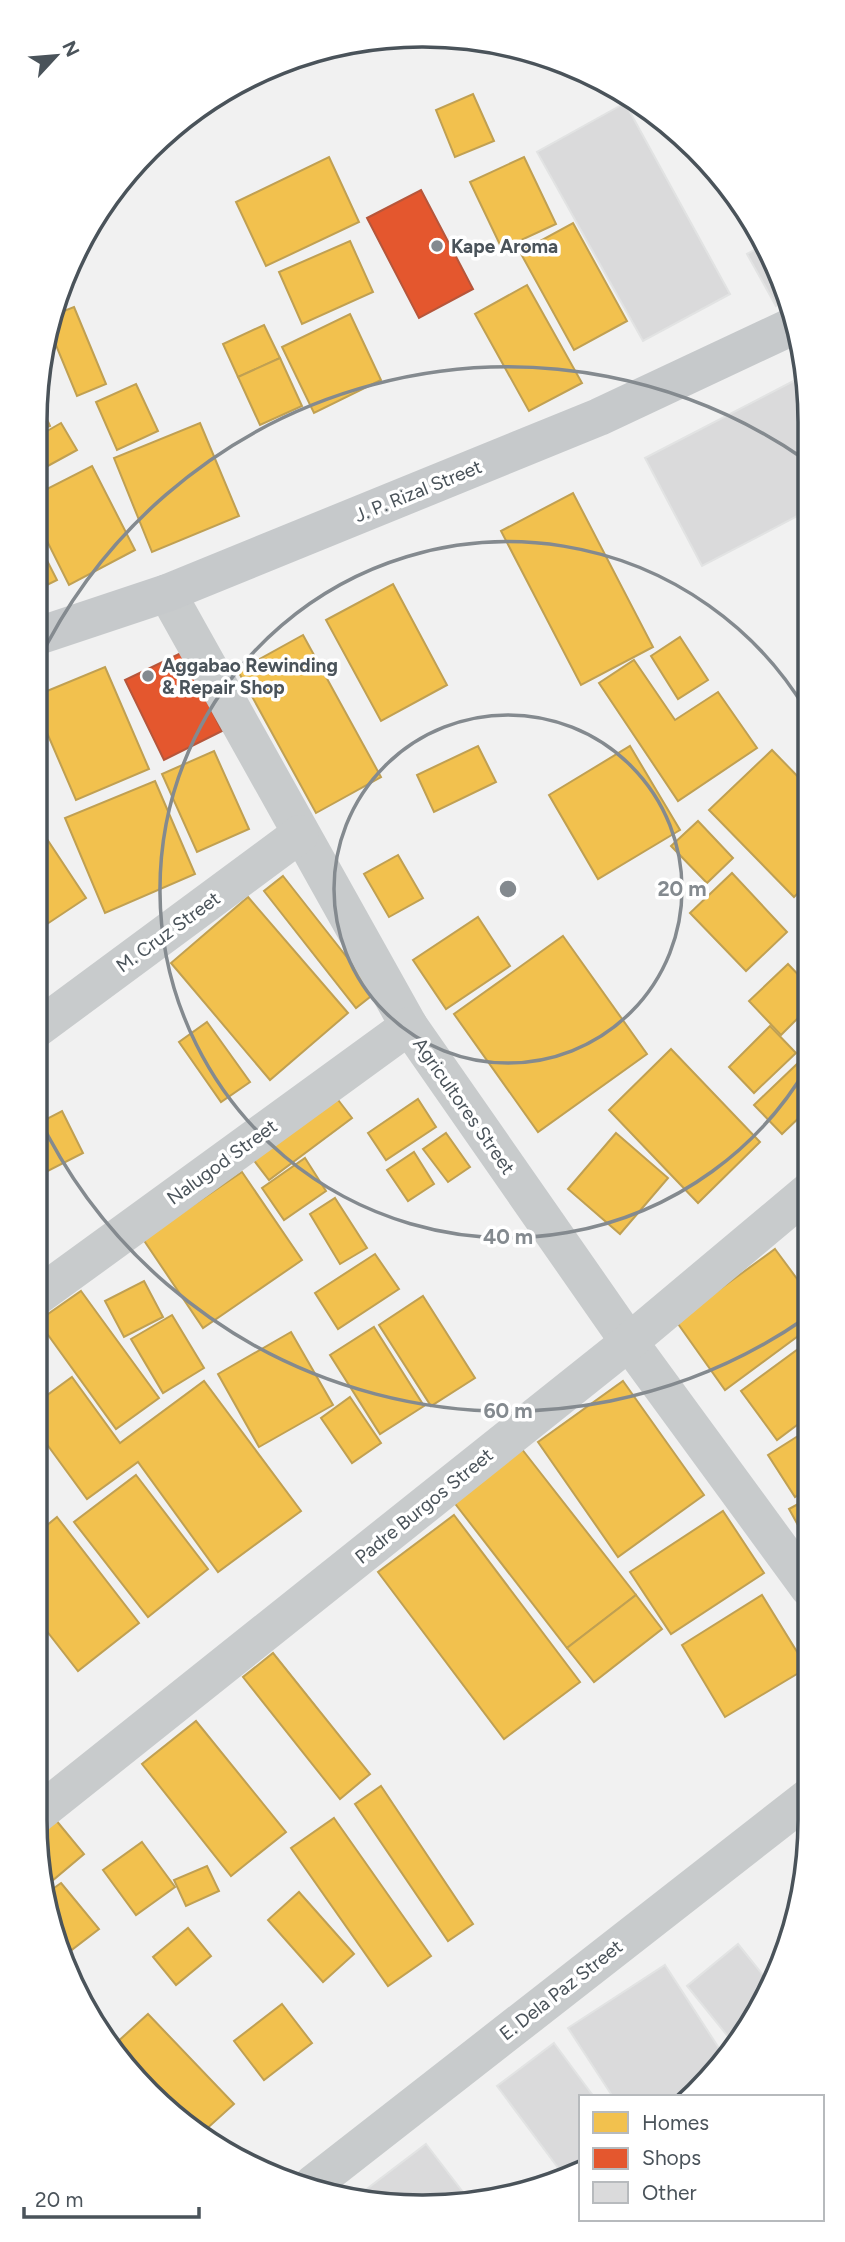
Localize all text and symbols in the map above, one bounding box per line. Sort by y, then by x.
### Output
north arrow [21,21,91,91]
text: N [57,37,84,60]
place label: Kape Aroma [451,235,558,258]
marker: Kape Aroma [429,238,445,254]
street label: J. P. Rizal Street [351,455,485,527]
place label: Aggabao Rewinding & Repair Shop [162,654,338,699]
marker: Aggabao Rewinding & Repair Shop [140,668,156,684]
text: 20 m [657,876,707,901]
centre of rings [496,877,520,901]
street label: M. Cruz Street [112,887,224,977]
street label: Agricultores Street [408,1033,520,1179]
street label: Nalugod Street [162,1114,282,1210]
text: 40 m [483,1224,533,1249]
text: 60 m [483,1398,533,1423]
street label: Padre Burgos Street [350,1443,498,1569]
street label: E. Dela Paz Street [495,1935,627,2045]
legend [579,2095,824,2221]
text: Homes [642,2110,709,2135]
text: Shops [642,2145,701,2170]
scale bar [24,2176,200,2220]
text: Other [642,2180,697,2205]
text: 20 m [35,2187,83,2212]

